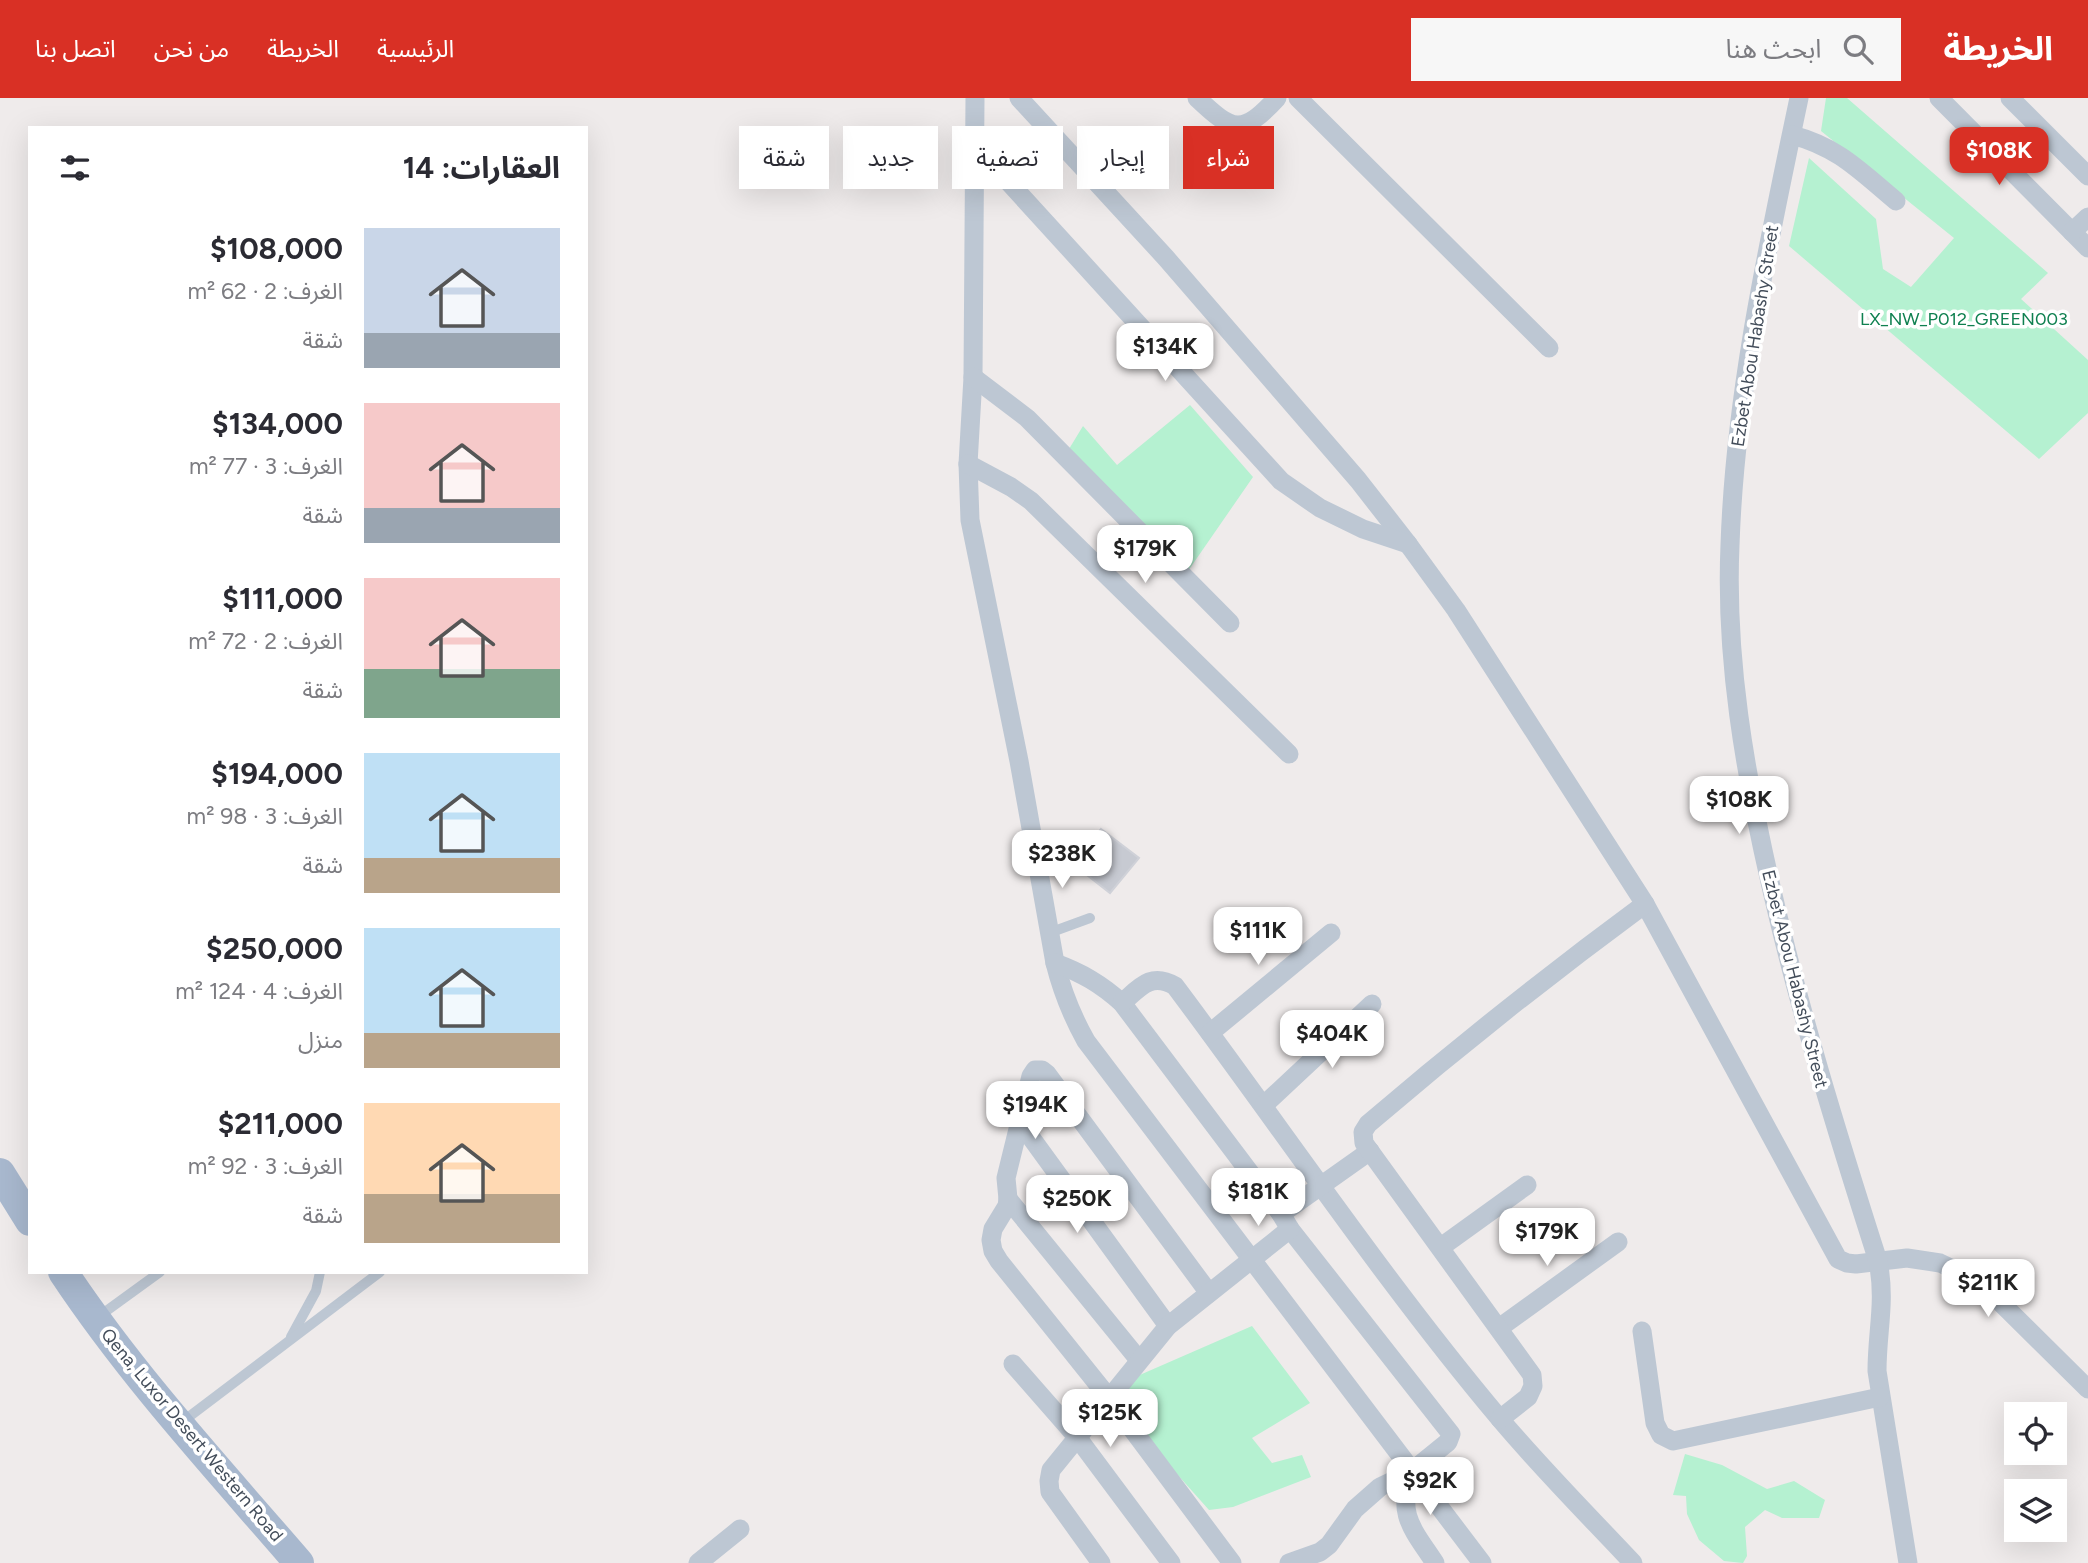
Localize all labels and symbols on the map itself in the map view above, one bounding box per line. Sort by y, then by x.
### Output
pin: $108K [1950,127,2048,187]
street label: Ezbet Abou Habashy Street [1727,224,1783,448]
park label: LX_NW_P012_GREEN003 [1860,308,2068,330]
pin: $134K [1116,324,1214,383]
pin: $179K [1096,526,1194,585]
pin: $108K [1690,776,1788,836]
pin: $238K [1013,830,1111,890]
street label: Ezbet Abou Habashy Street [1757,868,1833,1090]
pin: $111K [1209,908,1307,967]
pin: $404K [1283,1010,1381,1070]
pin: $194K [986,1082,1084,1141]
pin: $181K [1209,1168,1307,1228]
pin: $250K [1028,1176,1126,1235]
pin: $179K [1498,1208,1596,1268]
pin: $211K [1939,1260,2037,1319]
street label: Qena, Luxor Desert Western Road [96,1324,288,1546]
pin: $125K [1061,1390,1159,1449]
pin: $92K [1389,1458,1471,1517]

